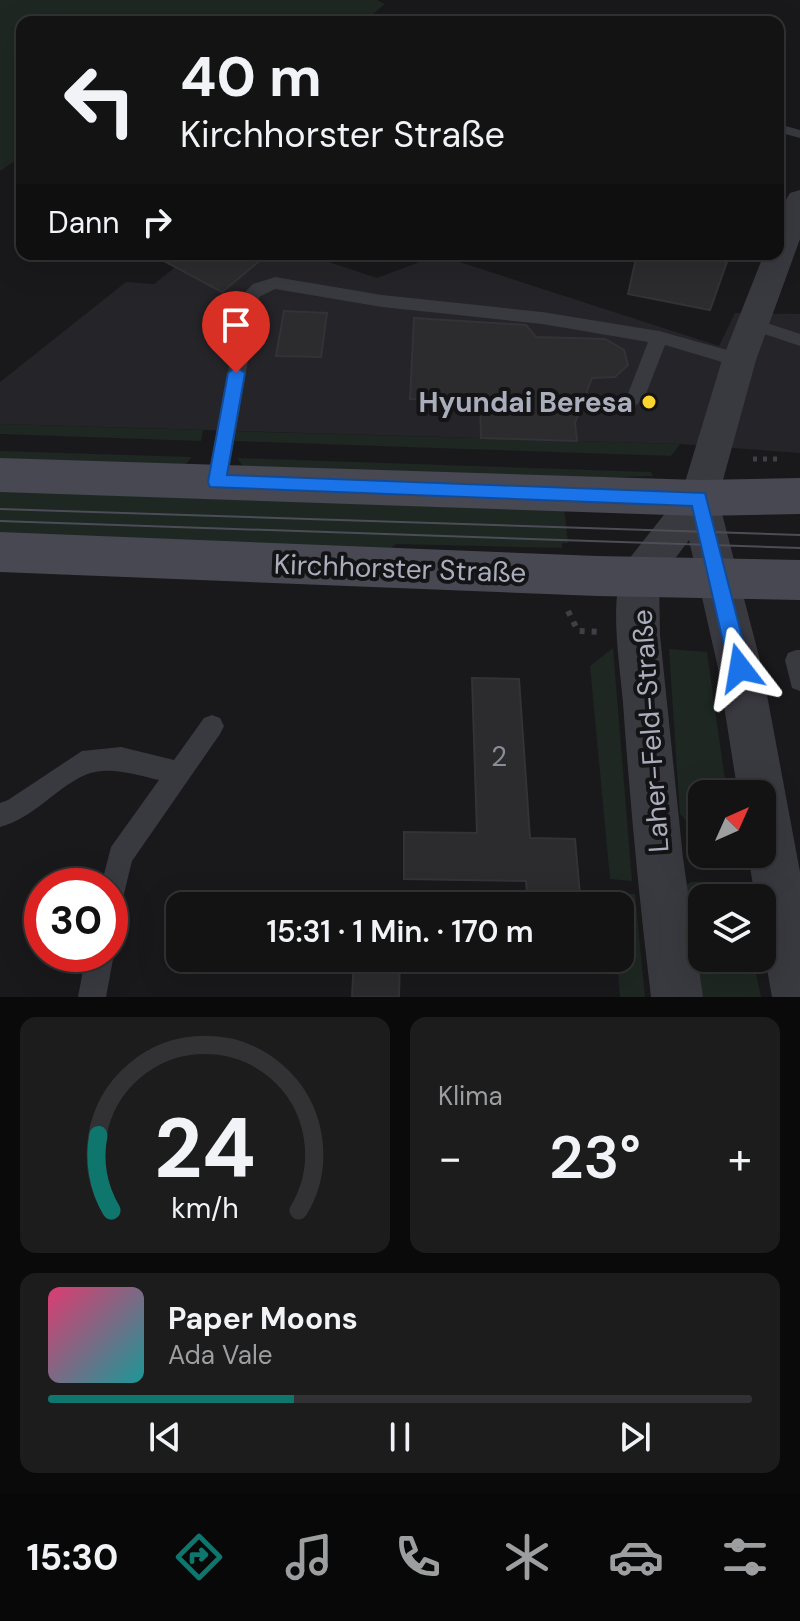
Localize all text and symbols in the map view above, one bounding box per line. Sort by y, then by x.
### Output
text: 40 m [180,40,322,113]
icon: left [48,48,152,152]
text: Kirchhorster Straße [180,111,505,158]
icon: right [135,200,179,244]
text: Dann [48,203,119,242]
pin [202,291,270,373]
icon: arrive [214,303,258,347]
place label: Hyundai Beresa [418,384,633,421]
marker: Hyundai Beresa [640,393,658,411]
street label: Kirchhorster Straße [273,546,527,591]
street label: Laher-Feld-Straße [624,608,677,854]
position arrow [698,626,782,710]
house number: 2 [491,738,507,775]
north arrow [688,780,776,868]
map controls [688,780,776,972]
speed limit sign: 30 [24,868,128,972]
button: layers [688,884,776,972]
text: 15:31 · 1 Min. · 170 m [266,912,534,951]
text: Klima [438,1079,503,1113]
text: 24 [154,1094,256,1203]
text: 23° [549,1118,641,1197]
text: − [438,1129,462,1187]
text: + [728,1129,752,1187]
text: km/h [171,1190,239,1227]
text: Paper Moons [168,1299,358,1338]
text: Ada Vale [168,1338,273,1372]
icon: previous [143,1415,187,1459]
icon: pause [378,1415,422,1459]
icon: next [613,1415,657,1459]
icon: directions [171,1529,227,1585]
icon: music [281,1529,337,1585]
icon: phone [390,1529,446,1585]
icon: climate [499,1529,555,1585]
icon: car [608,1529,664,1585]
icon: filters [717,1529,773,1585]
text: 15:30 [27,1534,118,1581]

